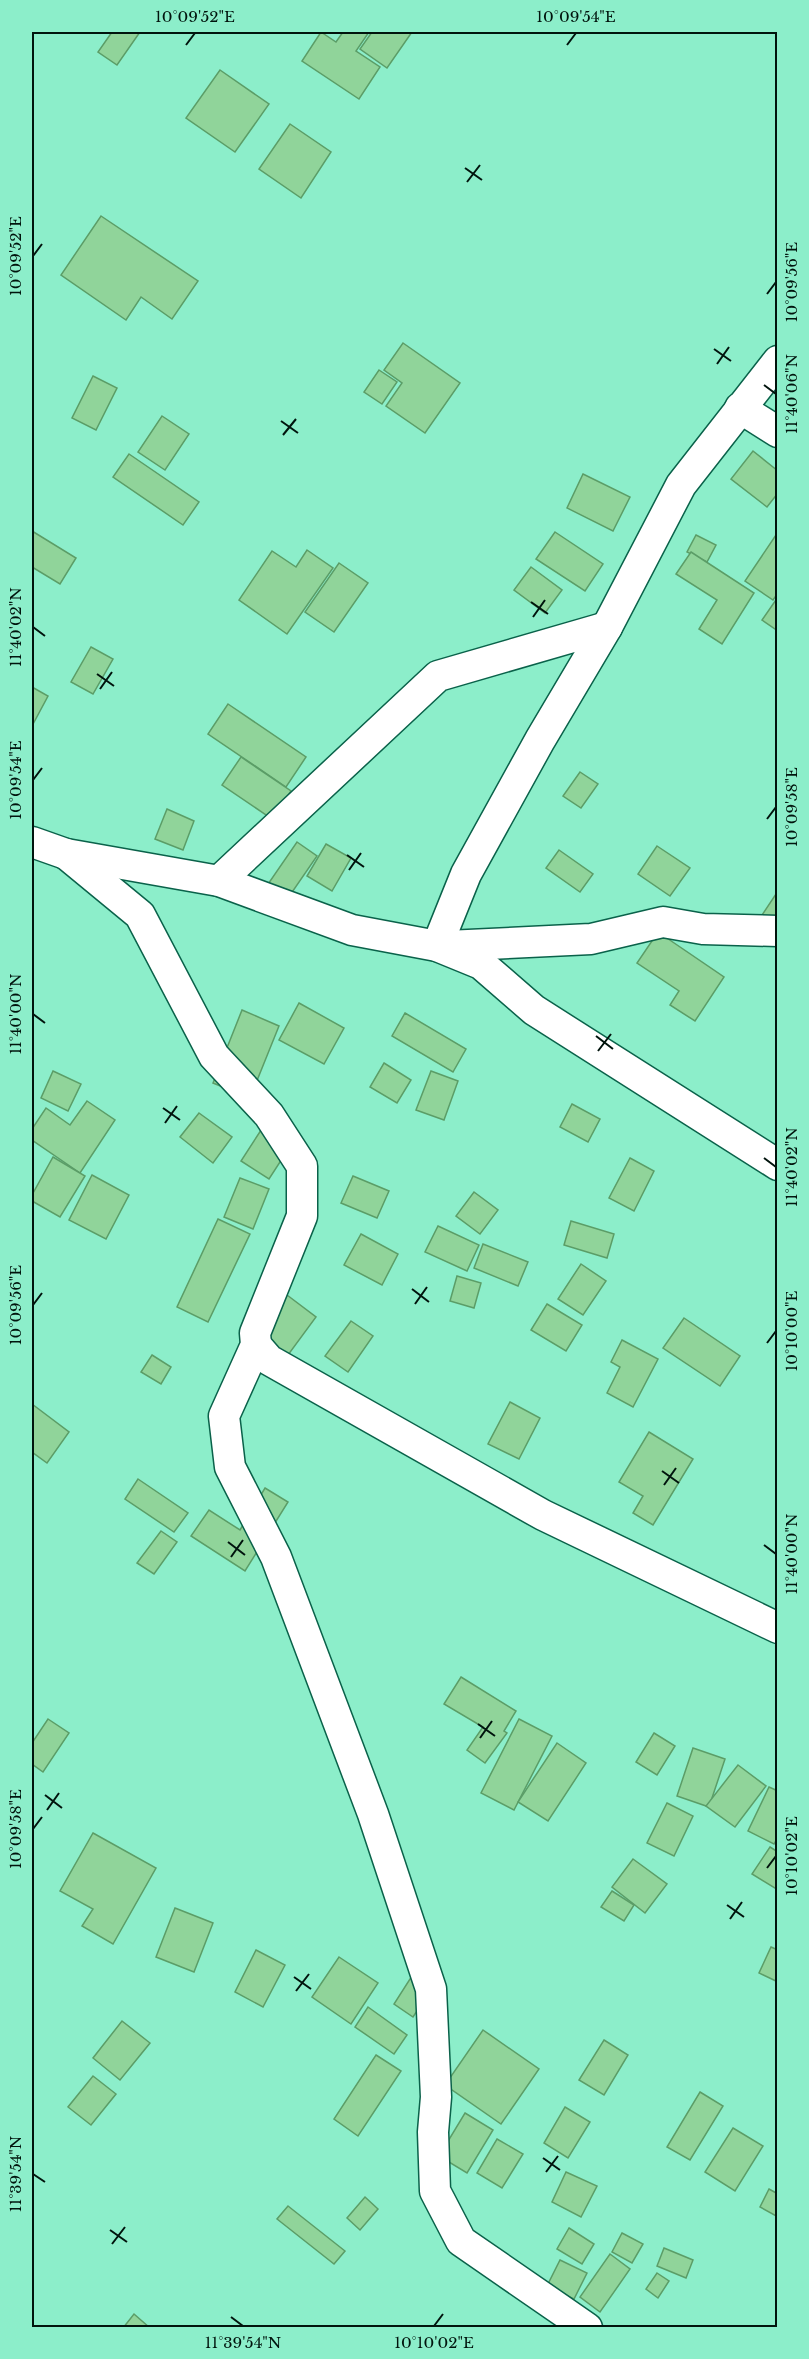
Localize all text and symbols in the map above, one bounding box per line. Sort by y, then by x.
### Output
text: 10°09'52"E [155,7,235,26]
text: 10°09'54"E [536,7,616,26]
text: 10°09'52"E [6,216,25,296]
text: 10°09'56"E [782,242,801,322]
text: 11°40'06"N [782,354,801,434]
text: 11°40'02"N [6,587,25,667]
text: 10°09'54"E [6,740,25,820]
text: 10°09'58"E [782,767,801,847]
text: 11°40'00"N [6,973,25,1055]
text: 11°40'02"N [782,1127,801,1207]
text: 10°09'56"E [6,1265,25,1345]
text: 10°10'00"E [782,1290,801,1372]
text: 11°40'00"N [782,1513,801,1595]
text: 10°09'58"E [6,1789,25,1869]
text: 10°10'02"E [782,1816,801,1896]
text: 11°39'54"N [6,2136,25,2212]
text: 11°39'54"N [205,2333,281,2352]
text: 10°10'02"E [394,2333,474,2352]

